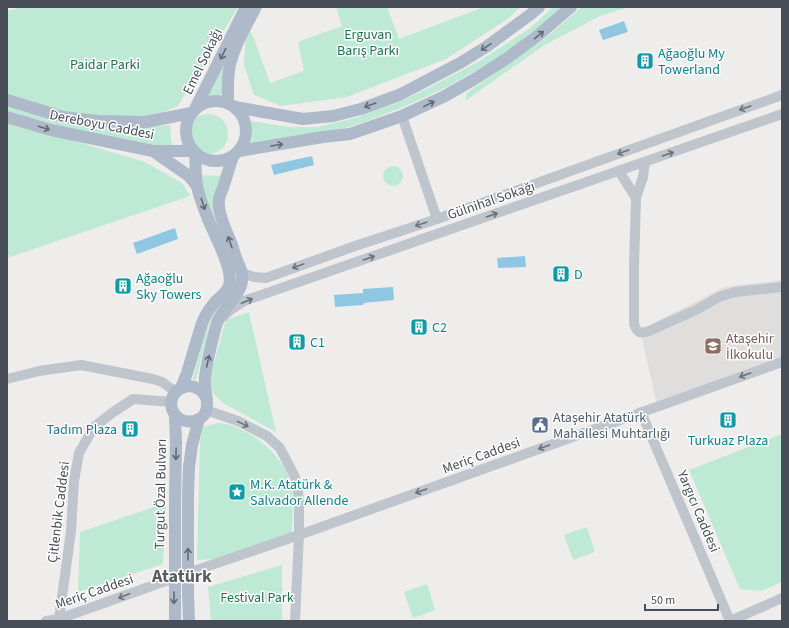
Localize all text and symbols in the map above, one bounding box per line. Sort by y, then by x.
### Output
street label: Emel Sokağı [178,25,228,98]
park label: Erguvan Barış Parkı [337,25,399,61]
one-way arrow [533,30,544,39]
one-way arrow [480,43,491,51]
place label: Ağaoğlu My Towerland [658,44,725,80]
one-way arrow [218,48,226,60]
building icon: Ağaoğlu My Towerland [635,51,655,71]
park label: Paidar Parki [70,55,140,75]
one-way arrow [422,100,434,107]
one-way arrow [364,102,376,110]
street label: Dereboyu Caddesi [48,105,156,145]
one-way arrow [740,105,752,113]
one-way arrow [38,125,51,132]
one-way arrow [270,141,283,149]
one-way arrow [617,149,629,157]
one-way arrow [661,149,673,157]
street label: Gülnihal Sokağı [445,177,538,225]
one-way arrow [200,198,207,211]
one-way arrow [485,211,498,218]
one-way arrow [415,221,428,228]
one-way arrow [226,237,234,249]
one-way arrow [363,254,376,261]
one-way arrow [293,263,305,271]
building icon: D [551,264,571,284]
place label: D [574,265,583,285]
place label: Ağaoğlu Sky Towers [136,269,202,305]
building icon: Ağaoğlu Sky Towers [113,276,133,296]
one-way arrow [240,297,252,304]
building icon: C2 [409,317,429,337]
place label: C2 [432,318,447,338]
place label: Ataşehir İlkokulu [726,329,774,365]
building icon: C1 [287,332,307,352]
place label: C1 [310,333,325,353]
school or university icon: Ataşehir İlkokulu [703,336,723,356]
one-way arrow [205,355,213,368]
one-way arrow [740,372,752,380]
place label: Ataşehir Atatürk Mahallesi Muhtarlığı [553,408,670,444]
building icon: Turkuaz Plaza [718,410,738,430]
public building icon: Ataşehir Atatürk Mahallesi Muhtarlığı [530,415,550,435]
building icon: Tadım Plaza [120,419,140,439]
place label: Tadım Plaza [47,420,117,440]
one-way arrow [236,421,248,428]
place label: Turkuaz Plaza [688,431,768,451]
street label: Meriç Caddesi [440,433,523,479]
street label: Turgut Özal Bulvarı [150,438,172,550]
one-way arrow [537,444,550,451]
one-way arrow [172,447,180,460]
street label: Çitlenbik Caddesi [43,460,75,564]
street label: Yargıcı Caddesi [671,466,724,556]
place label: M.K. Atatürk & Salvador Allende [250,475,349,511]
place icon: M.K. Atatürk & Salvador Allende [227,482,247,502]
one-way arrow [416,488,428,496]
one-way arrow [184,548,192,561]
district label: Atatürk [151,564,212,589]
street label: Meriç Caddesi [53,569,136,615]
scale bar [645,586,718,612]
park label: Festival Park [220,588,294,608]
one-way arrow [171,591,178,604]
one-way arrow [119,592,131,600]
text: 50 m [651,592,675,609]

